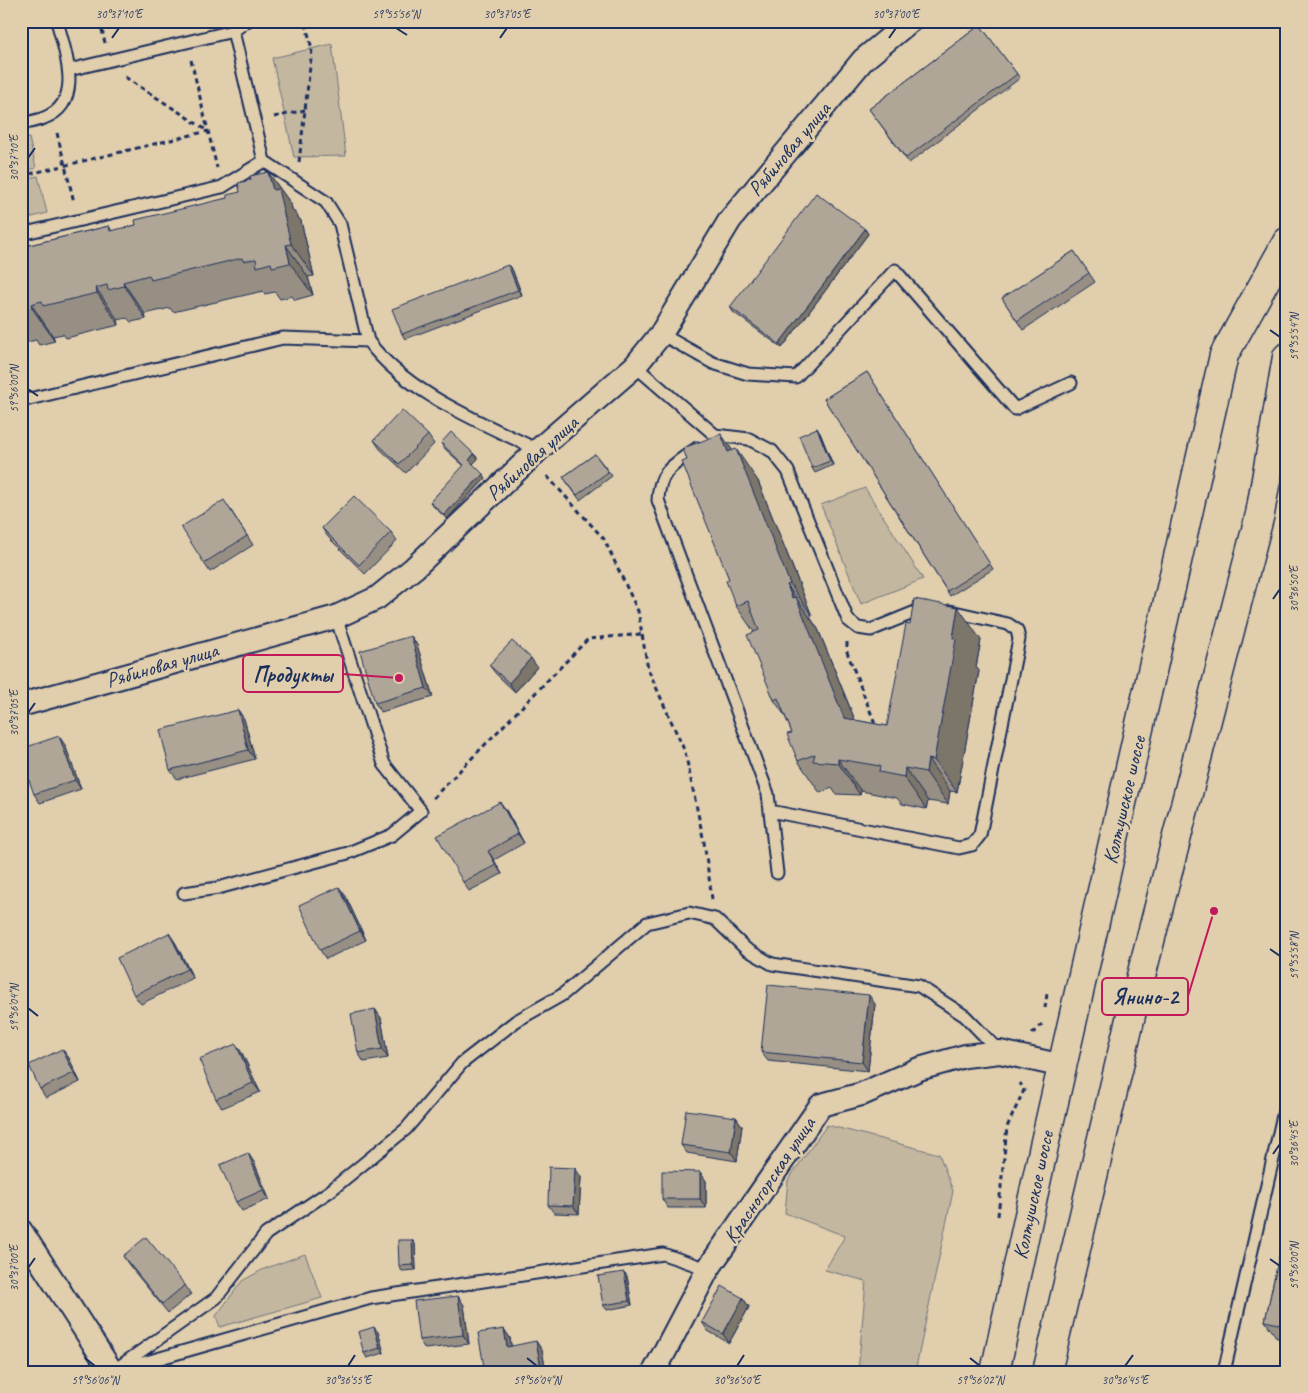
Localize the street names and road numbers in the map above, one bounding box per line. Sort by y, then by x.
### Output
street label: Рябиновая улица [742,95,837,201]
street label: Рябиновая улица [481,409,585,506]
street label: Рябиновая улица [103,636,222,693]
street label: Колтушское шоссе [1097,733,1152,866]
street label: Красногорская улица [717,1111,822,1248]
street label: Колтушское шоссе [1007,1127,1059,1261]

